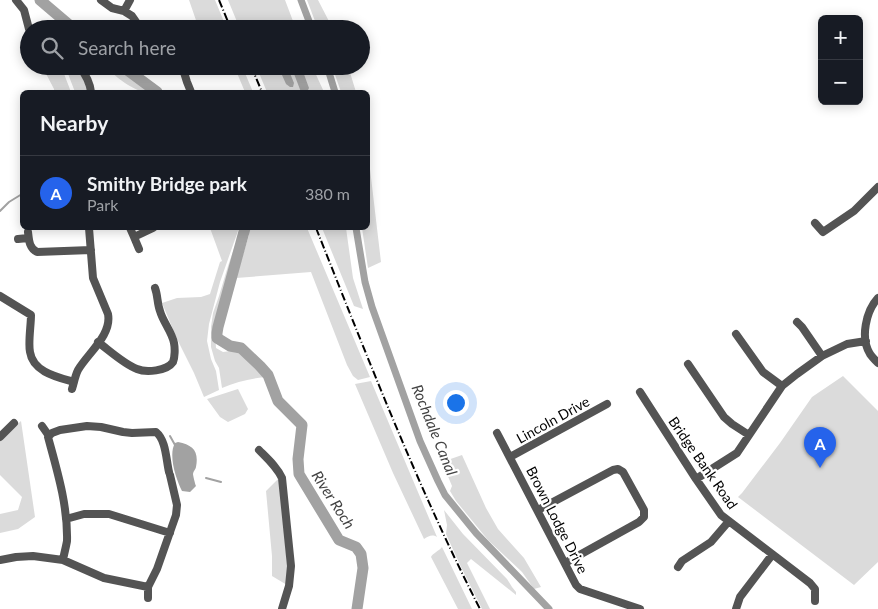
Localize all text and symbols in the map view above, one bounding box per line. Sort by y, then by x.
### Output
map controls [818,15,863,105]
button: + [818,15,863,60]
search box [20,20,370,75]
icon: search [38,34,66,62]
text: Search here [78,36,176,59]
button: − [818,60,863,105]
text: Nearby [40,110,108,135]
text: Smithy Bridge park [87,172,247,195]
text: A [50,184,62,203]
text: 380 m [305,184,350,203]
text: Park [87,195,118,214]
water label: Rochdale Canal [409,382,462,478]
your location [443,390,469,416]
street label: Lincoln Drive [513,393,592,447]
street label: Bridge Bank Road [665,413,742,512]
pin: A [804,427,836,468]
street label: Brown Lodge Drive [523,463,592,576]
water label: River Roch [308,467,359,532]

